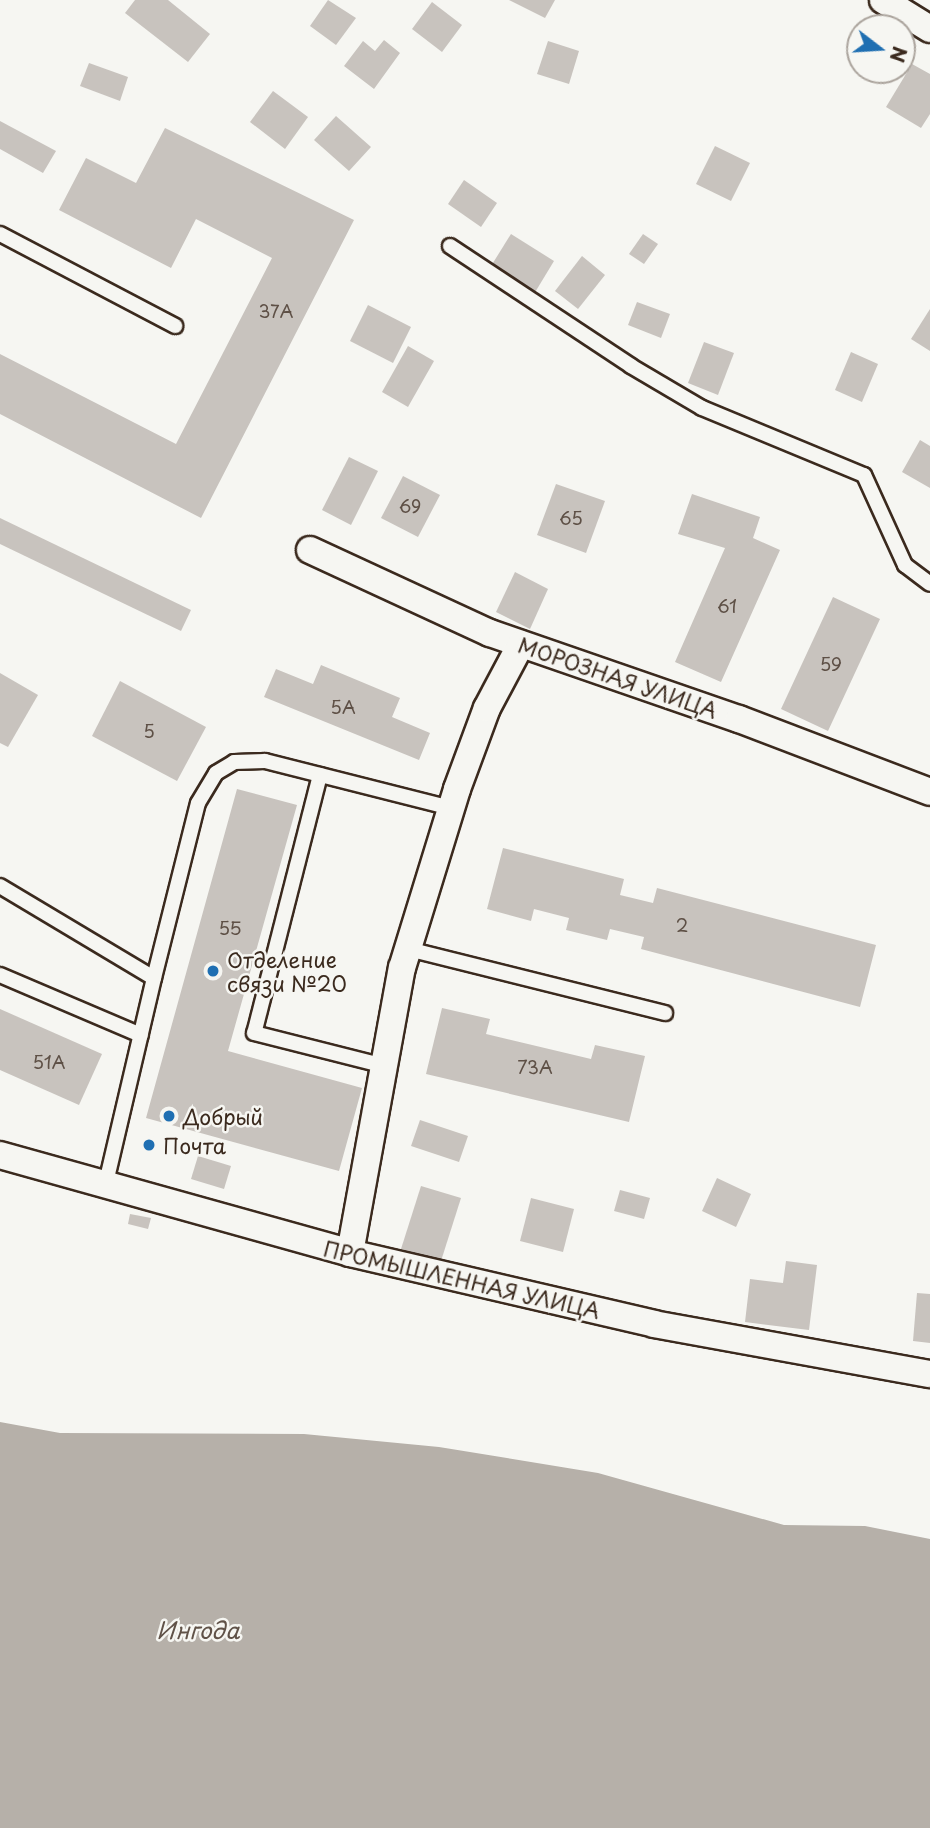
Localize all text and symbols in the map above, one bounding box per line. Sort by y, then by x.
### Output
north arrow [846,14,916,84]
text: N [884,43,915,66]
house number: 37А [259,300,293,322]
house number: 69 [399,495,421,517]
house number: 65 [559,507,583,529]
house number: 61 [717,595,737,617]
street label: МОРОЗНАЯ УЛИЦА [515,631,721,723]
house number: 59 [820,653,842,675]
house number: 5А [330,696,356,718]
house number: 5 [143,720,155,742]
house number: 2 [676,914,688,936]
house number: 55 [218,917,242,939]
place label: Отделение связи №20 [227,946,347,996]
marker: Отделение связи №20 [205,963,221,979]
house number: 51А [32,1051,66,1073]
house number: 73А [517,1056,553,1078]
place label: Добрый [183,1103,263,1129]
marker: Добрый [161,1108,177,1124]
place label: Почта [163,1132,226,1158]
marker: Почта [141,1137,157,1153]
street label: ПРОМЫШЛЕННАЯ УЛИЦА [322,1235,602,1323]
water label: Ингода [156,1616,240,1644]

